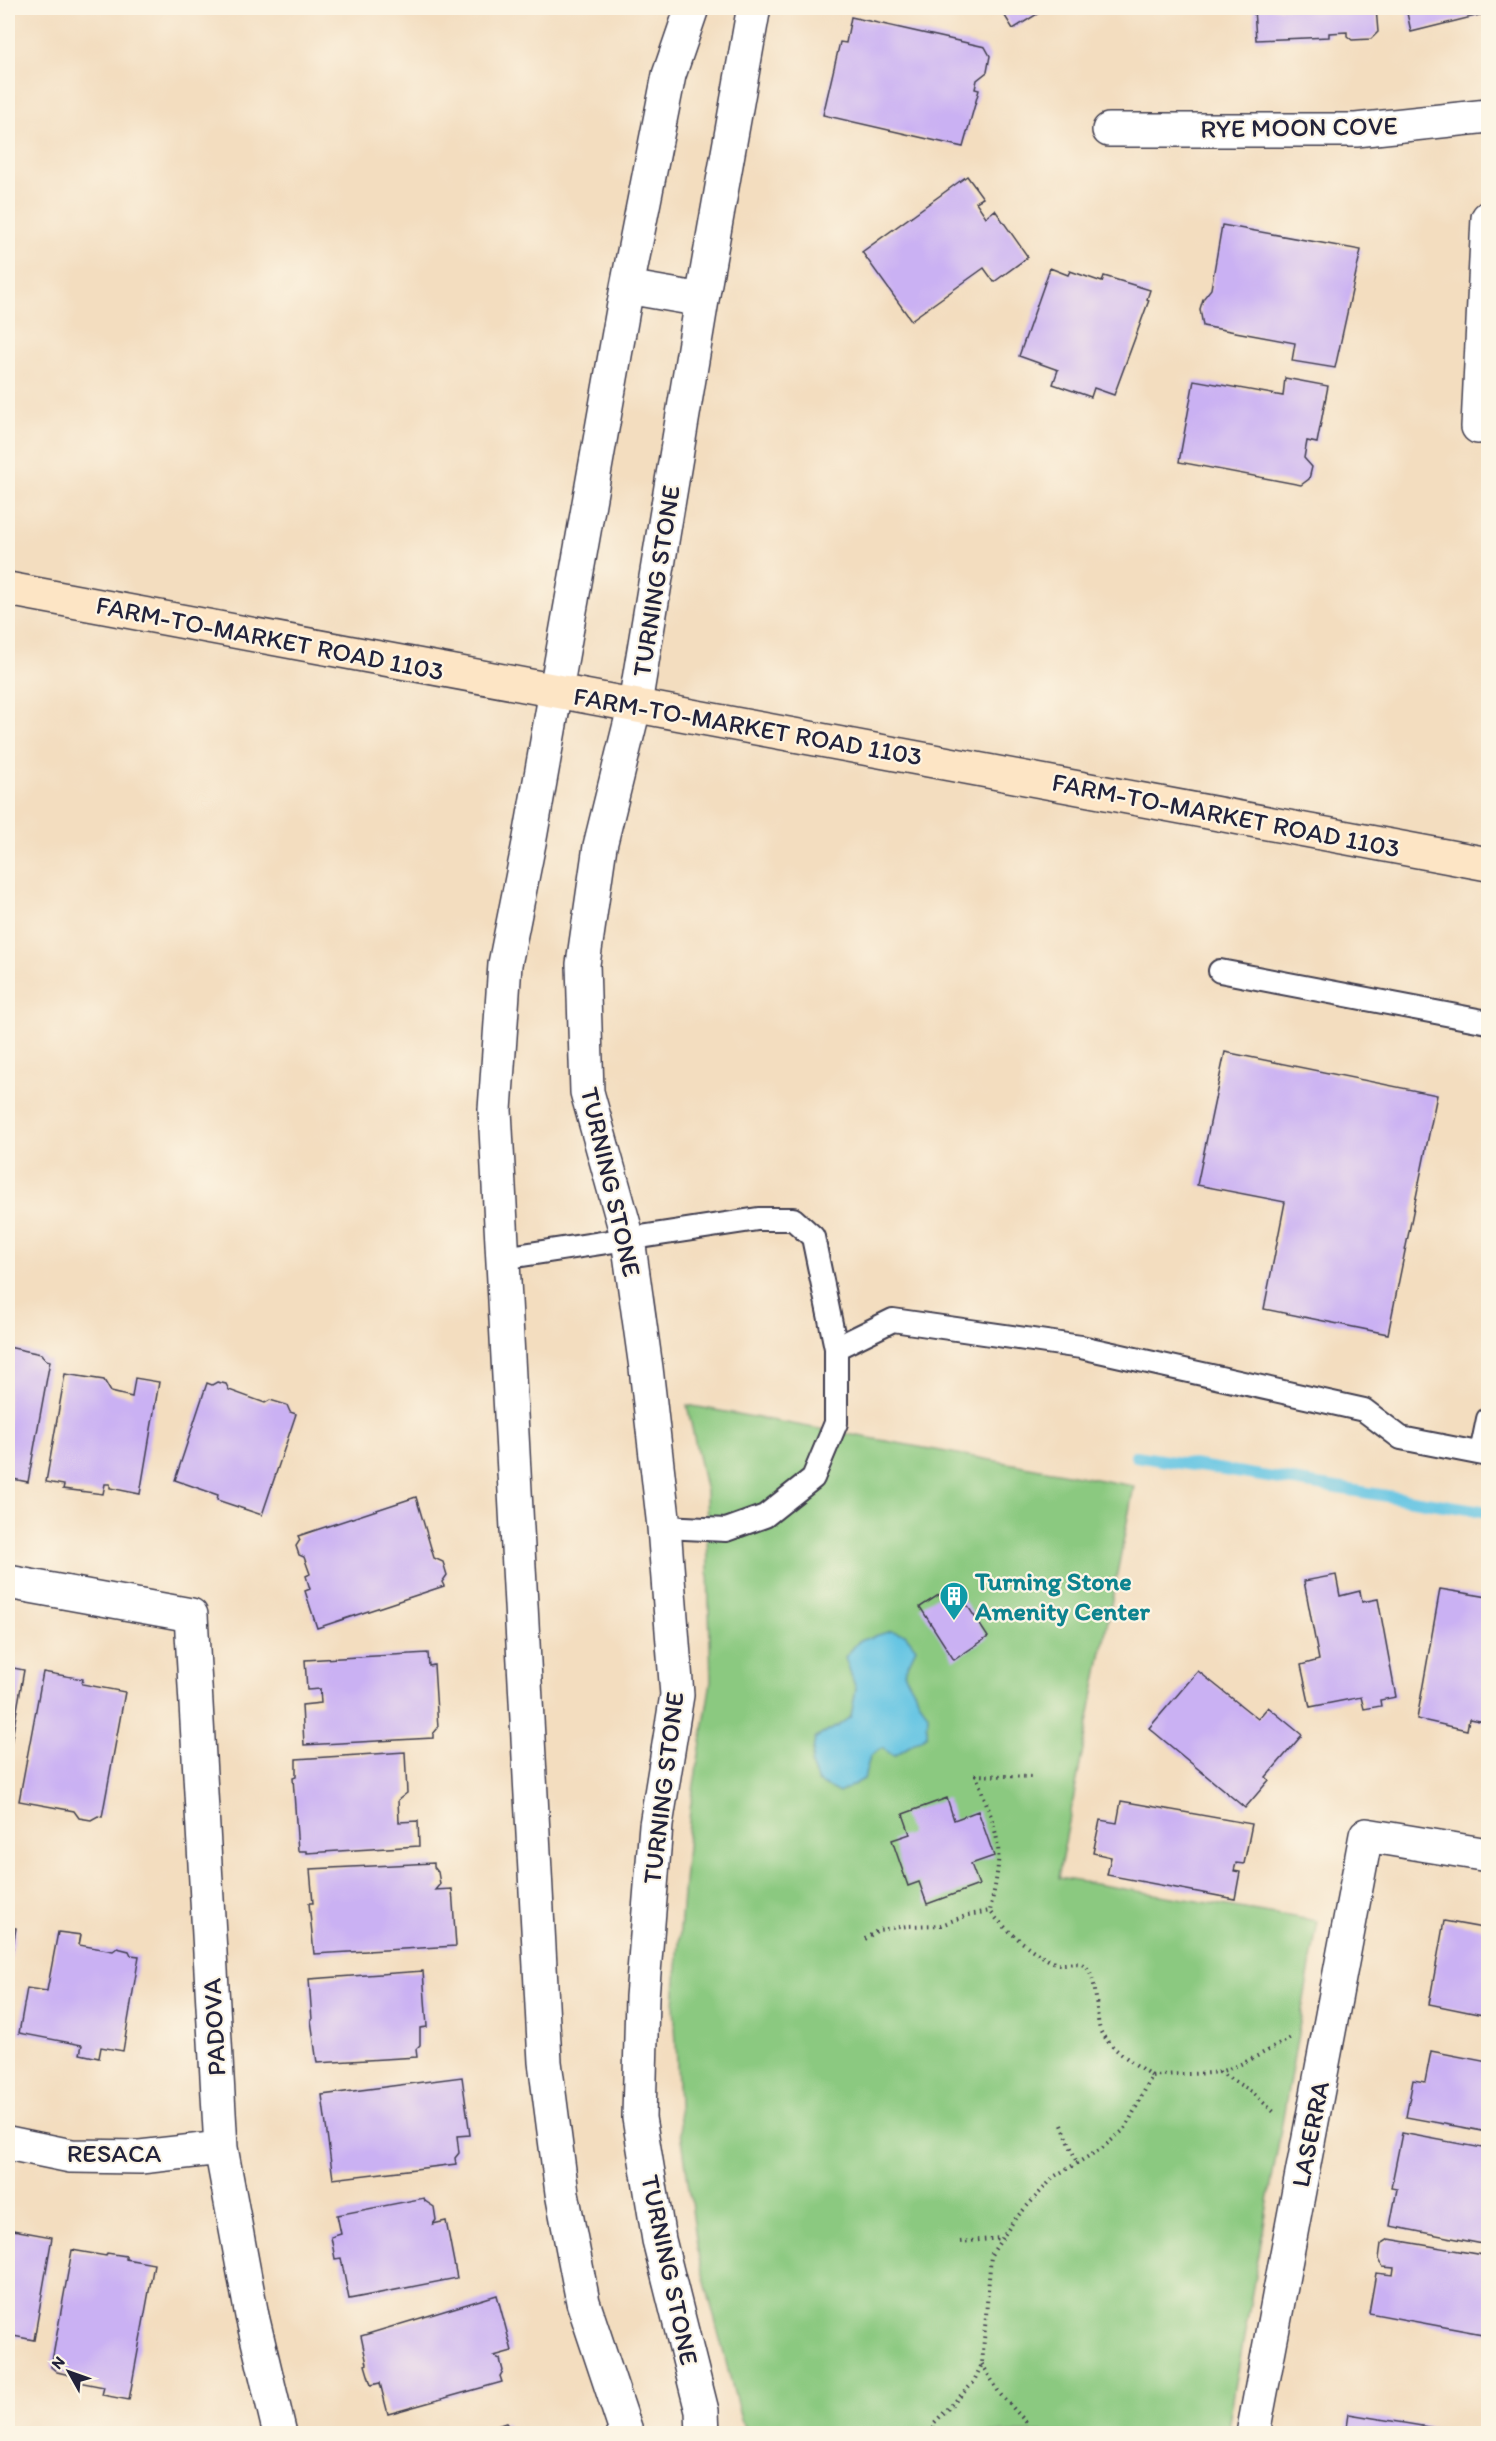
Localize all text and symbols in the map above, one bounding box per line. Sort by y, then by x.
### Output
street label: RYE MOON COVE [1200,109,1398,145]
street label: TURNING STONE [625,483,687,679]
street label: FARM-TO-MARKET ROAD 1103 [93,589,447,687]
street label: FARM-TO-MARKET ROAD 1103 [571,680,925,772]
street label: FARM-TO-MARKET ROAD 1103 [1049,766,1403,864]
street label: TURNING STONE [574,1084,648,1280]
place label: Turning Stone Amenity Center [974,1565,1151,1627]
building icon: Turning Stone Amenity Center [938,1580,970,1622]
street label: TURNING STONE [635,1690,691,1886]
street label: PADOVA [195,1977,233,2077]
street label: LASERRA [1284,2078,1336,2190]
street label: RESACA [67,2137,162,2169]
street label: TURNING STONE [634,2172,706,2368]
north arrow [39,2342,99,2402]
text: N [47,2352,69,2373]

